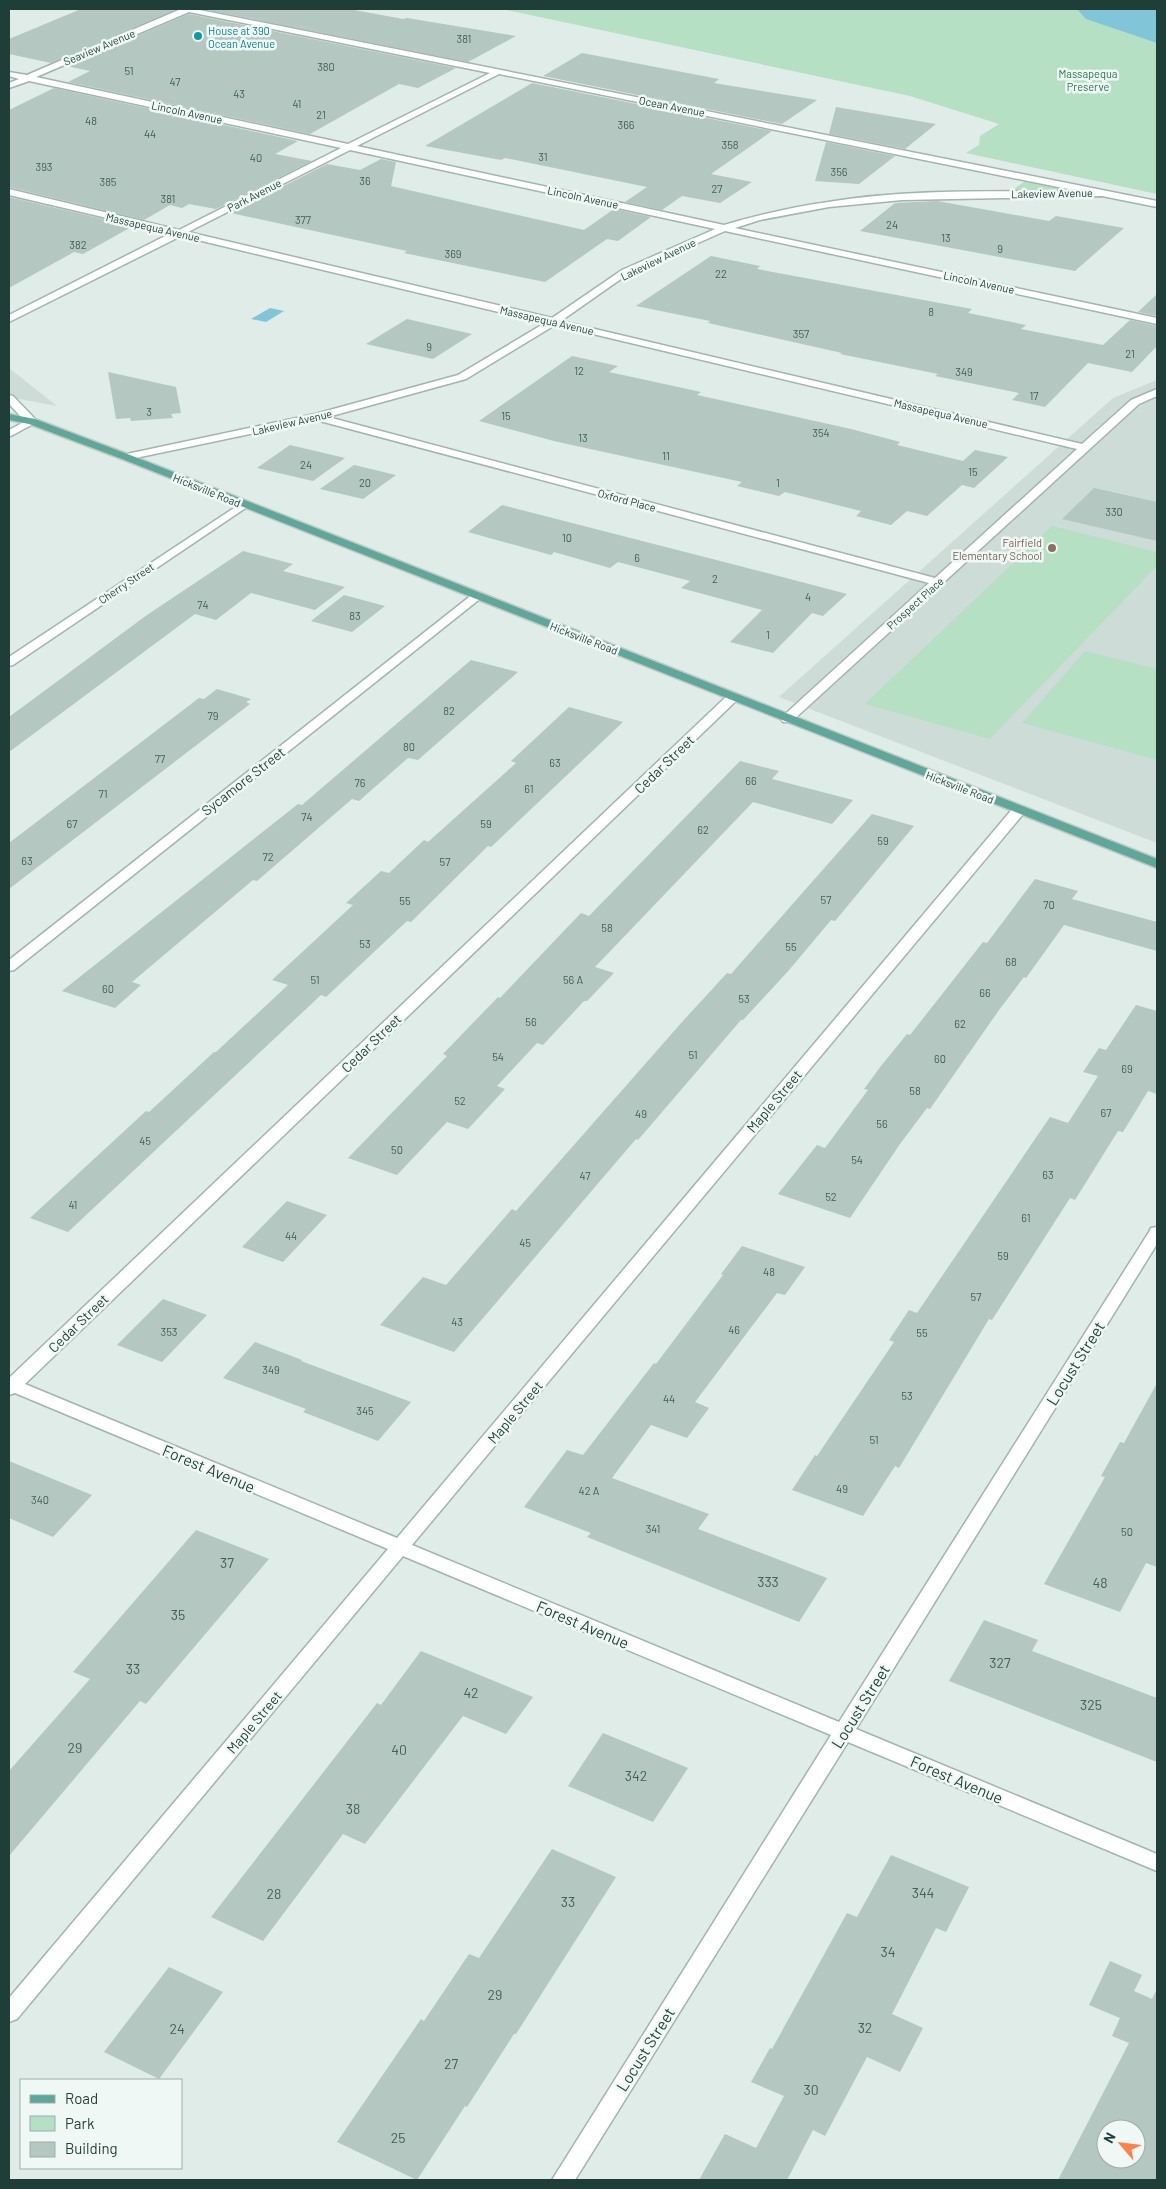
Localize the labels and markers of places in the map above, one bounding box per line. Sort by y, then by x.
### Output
place label: House at 390 Ocean Avenue [208,24,275,50]
marker: House at 390 Ocean Avenue [192,30,204,42]
place label: Fairfield Elementary School [952,536,1042,562]
marker: Fairfield Elementary School [1046,542,1058,554]

